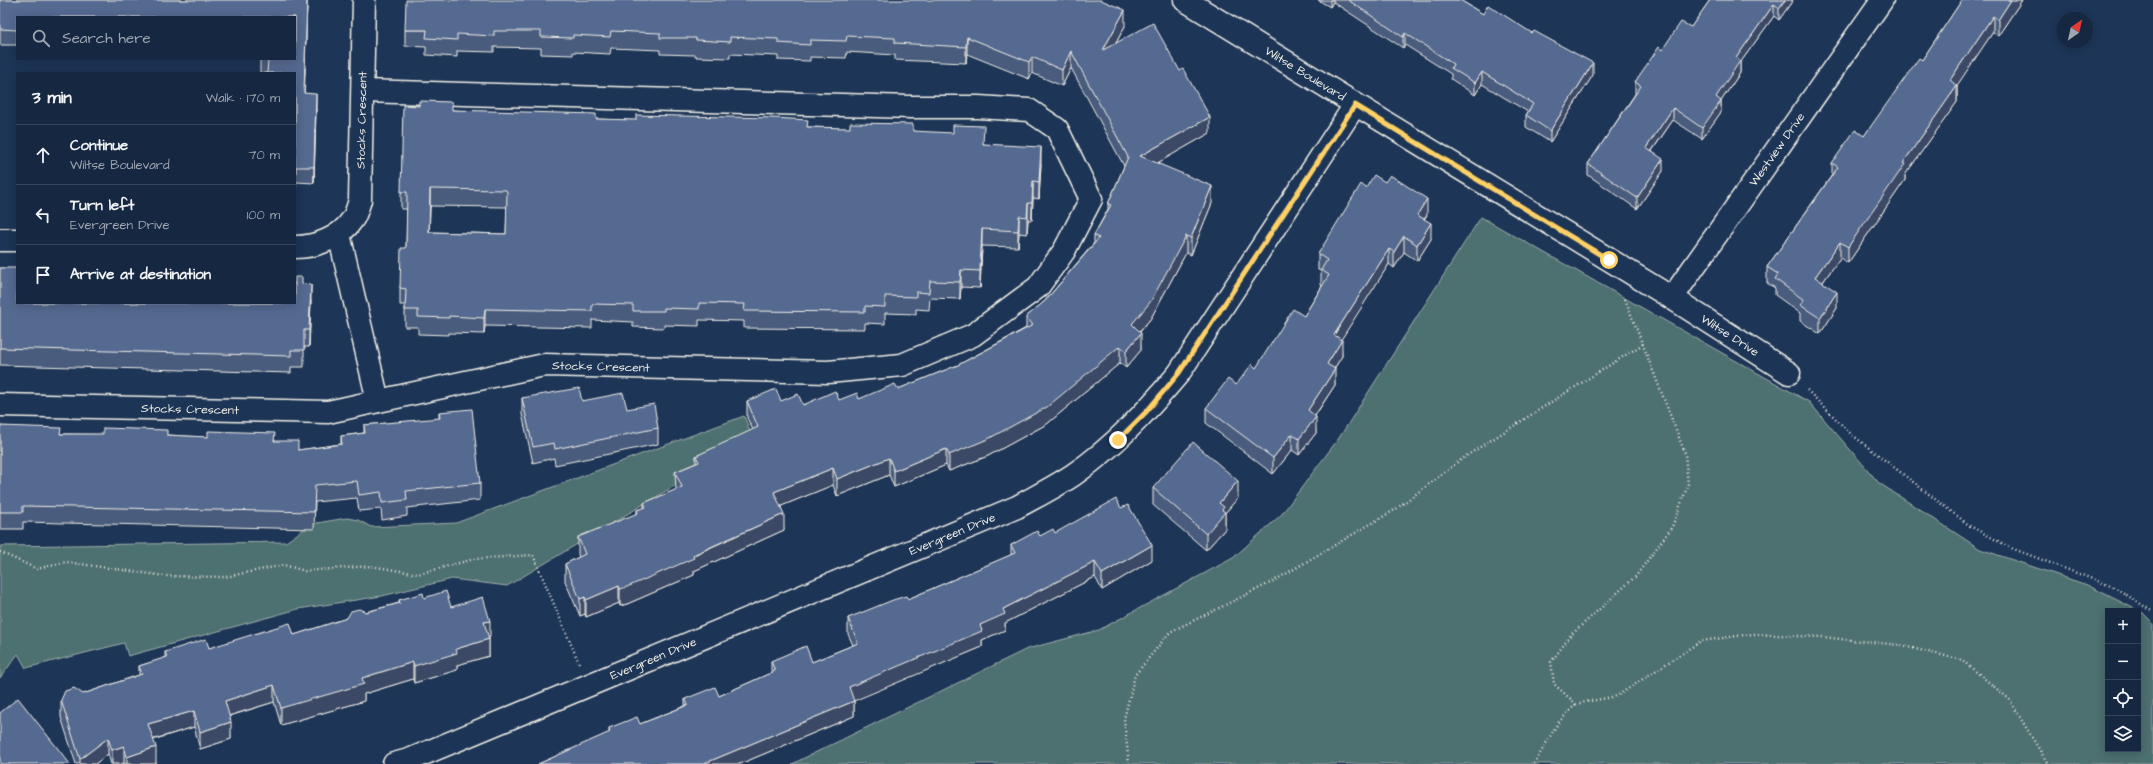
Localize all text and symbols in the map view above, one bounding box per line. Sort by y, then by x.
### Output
north arrow [2057,12,2093,48]
search box [16,16,296,60]
icon: search [30,27,52,49]
text: Search here [62,28,151,49]
street label: Wiltse Boulevard [1261,43,1349,105]
street label: Stocks Crescent [353,71,372,169]
text: 3 min [32,86,72,110]
text: Walk · 170 m [206,89,280,107]
street label: Westview Drive [1745,109,1809,190]
text: Continue [70,135,128,156]
icon: ahead [32,144,54,166]
text: 70 m [248,146,280,164]
text: Wiltse Boulevard [70,156,170,174]
text: Turn left [70,195,134,216]
icon: left [32,204,54,226]
text: 100 m [247,206,280,224]
text: Evergreen Drive [70,216,170,234]
route start [1600,251,1618,269]
icon: arrive [32,264,54,286]
text: Arrive at destination [70,264,211,285]
street label: Wiltse Drive [1697,311,1763,361]
street label: Stocks Crescent [552,357,650,377]
street label: Stocks Crescent [141,400,239,419]
route end [1109,431,1127,449]
street label: Evergreen Drive [907,509,999,560]
map controls [2105,608,2141,752]
button: + [2105,608,2141,644]
street label: Evergreen Drive [608,633,700,684]
button: − [2105,644,2141,680]
button: locate [2105,680,2141,716]
button: layers [2105,716,2141,752]

